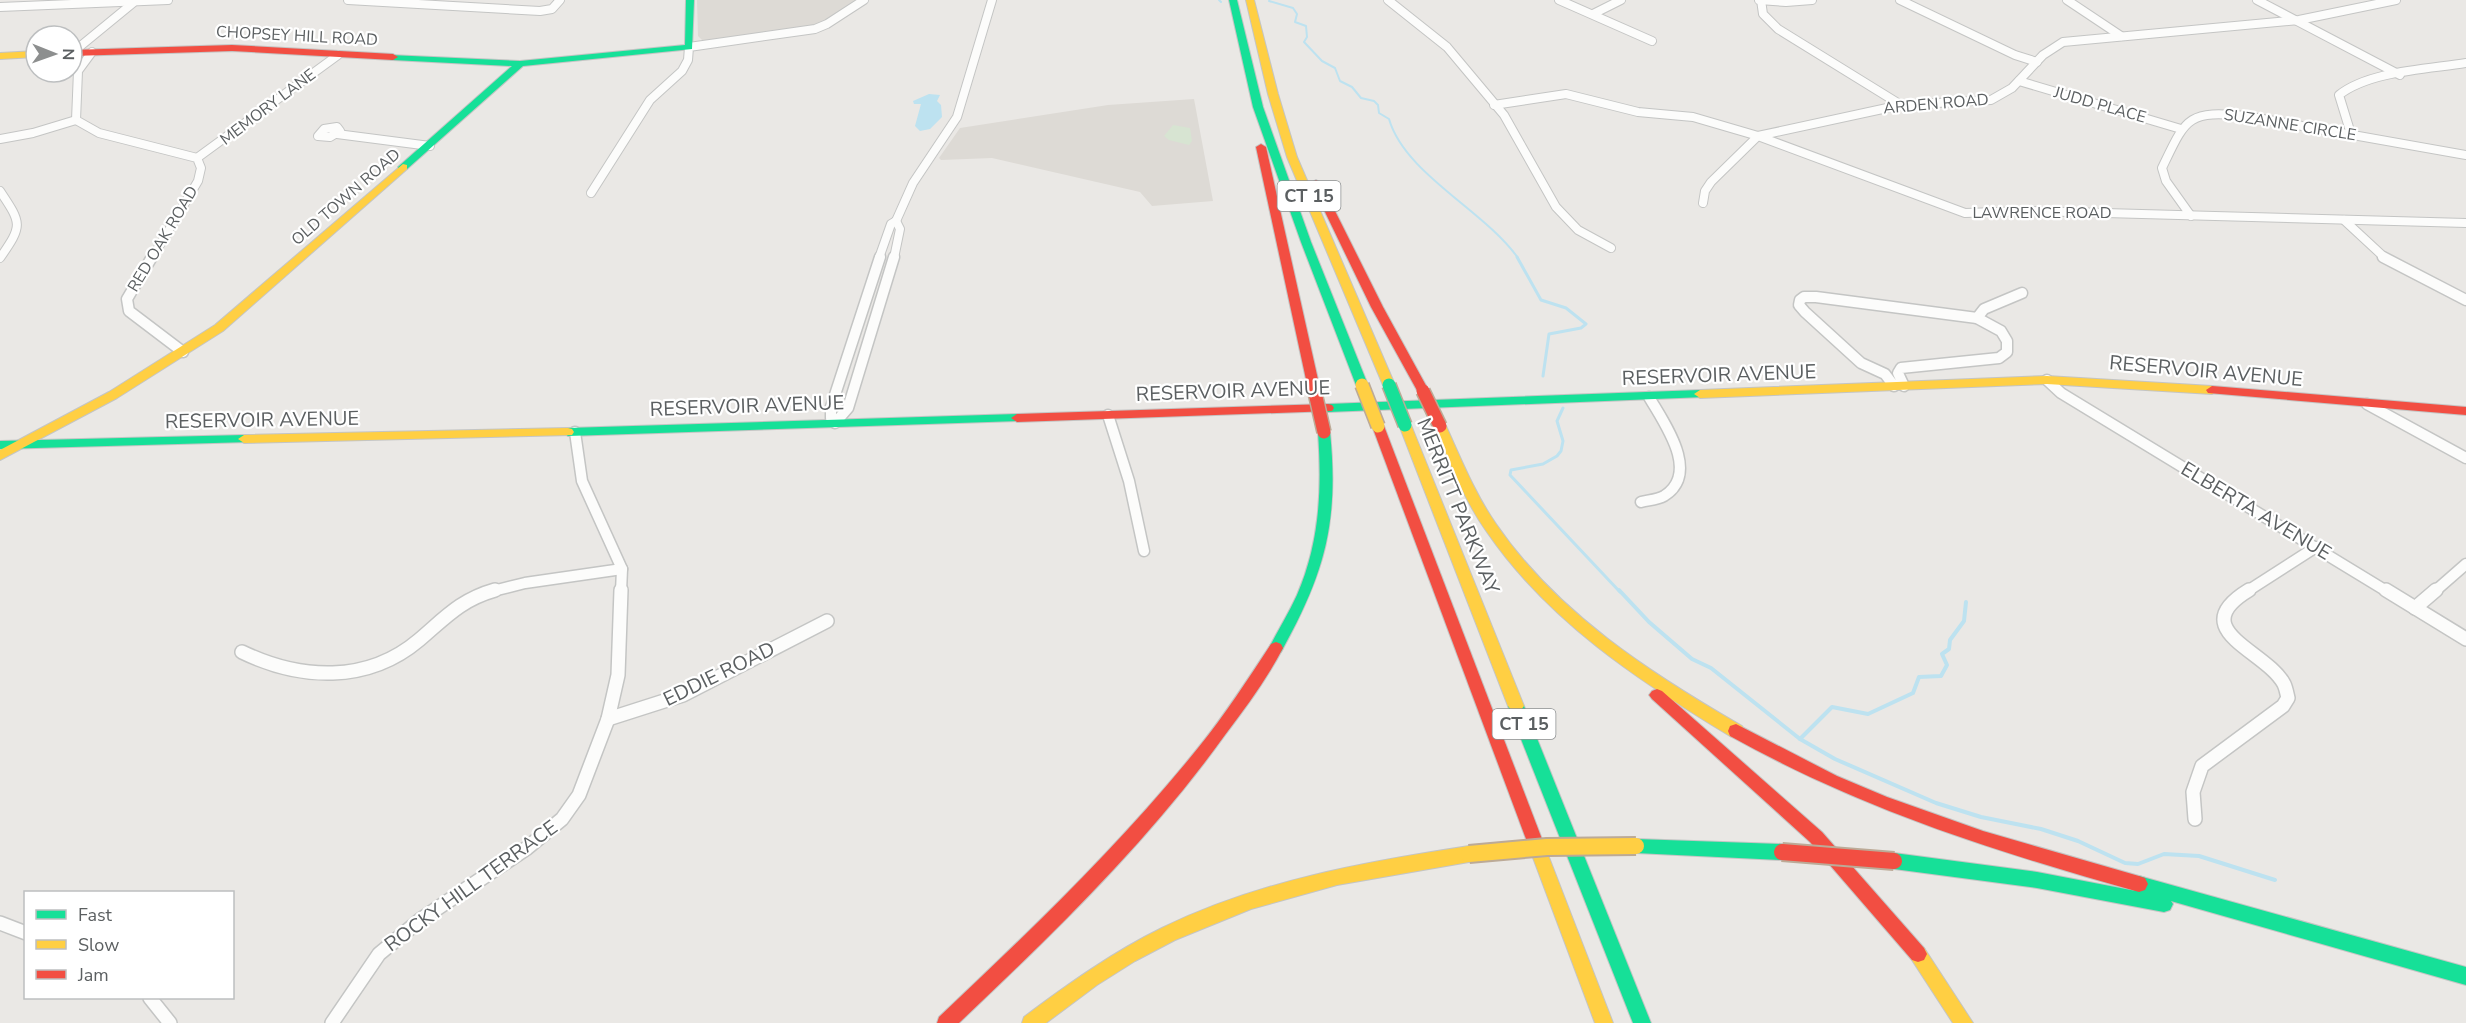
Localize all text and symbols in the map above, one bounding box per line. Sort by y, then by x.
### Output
street label: CHOPSEY HILL ROAD [216,21,378,51]
north arrow [24,24,84,84]
text: N [57,48,79,60]
street label: MEMORY LANE [216,64,320,150]
street label: JUDD PLACE [2050,81,2149,129]
street label: ARDEN ROAD [1882,88,1990,120]
street label: SUZANNE CIRCLE [2222,104,2358,146]
street label: OLD TOWN ROAD [287,144,405,250]
road number: CT 15 [1278,181,1340,211]
street label: RED OAK ROAD [123,182,203,296]
street label: LAWRENCE ROAD [1972,202,2112,224]
street label: RESERVOIR AVENUE [2108,349,2304,393]
street label: RESERVOIR AVENUE [1621,358,1817,392]
street label: RESERVOIR AVENUE [1135,374,1331,408]
street label: RESERVOIR AVENUE [649,389,845,423]
street label: RESERVOIR AVENUE [165,405,359,435]
street label: MERRITT PARKWAY [1410,414,1506,599]
street label: ELBERTA AVENUE [2176,455,2336,567]
street label: EDDIE ROAD [659,635,779,713]
road number: CT 15 [1492,709,1556,739]
street label: ROCKY HILL TERRACE [379,814,563,958]
legend [24,891,234,999]
text: Fast [78,903,113,927]
text: Slow [78,933,119,957]
text: Jam [77,963,109,987]

